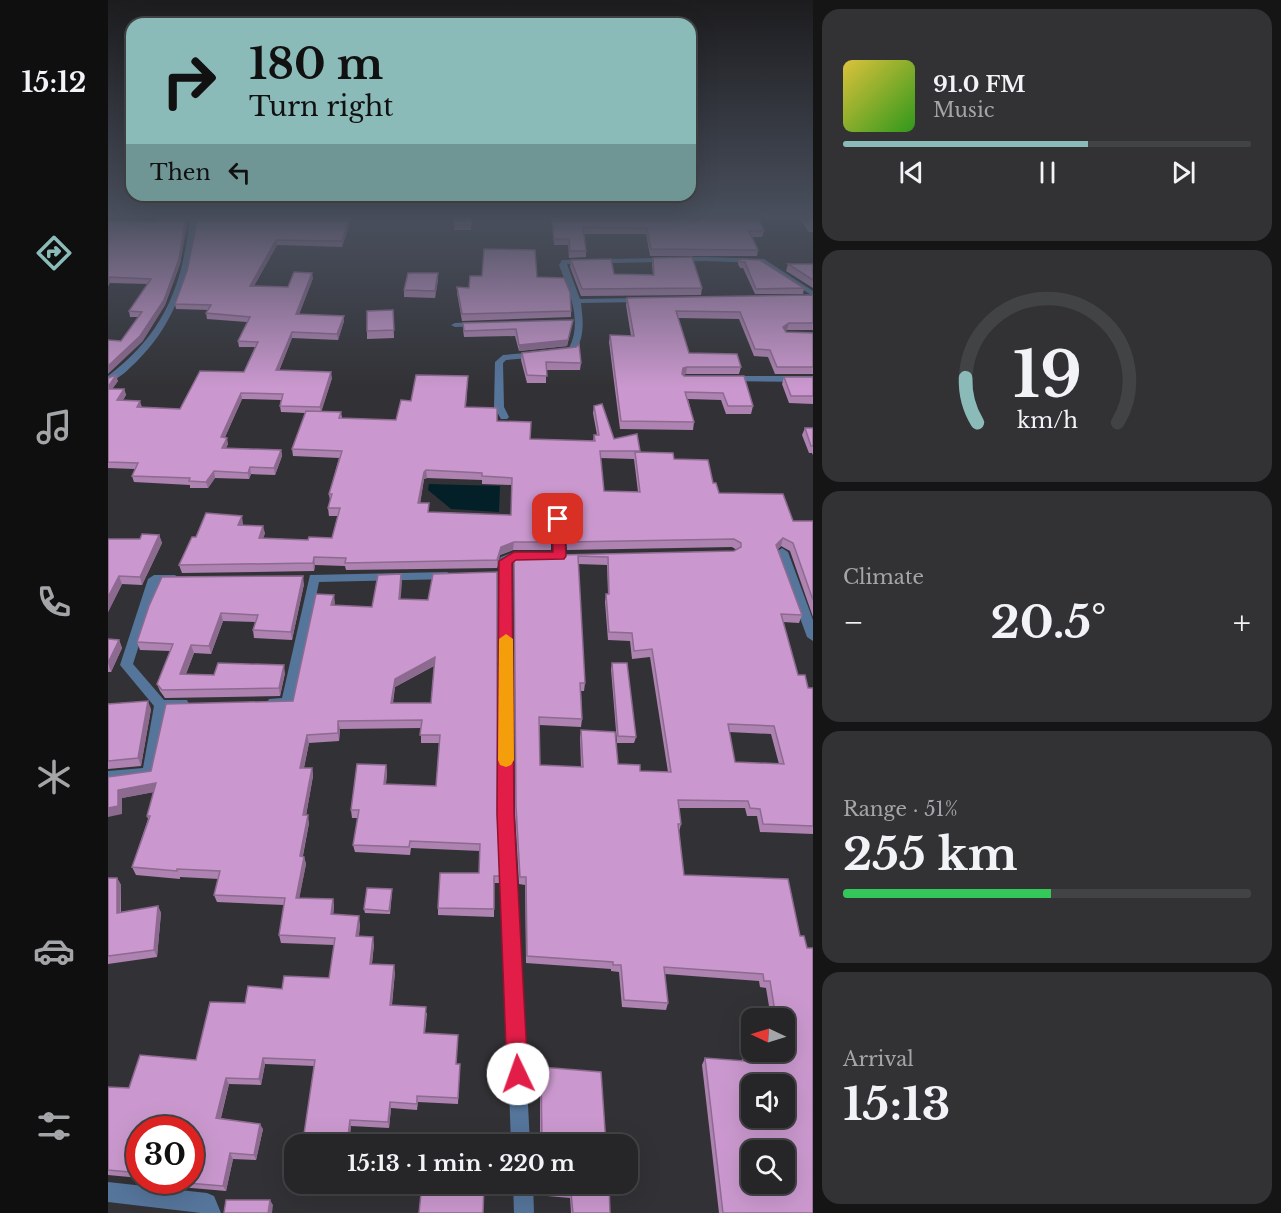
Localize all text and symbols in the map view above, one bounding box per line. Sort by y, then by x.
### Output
text: 180 m [249,38,383,90]
icon: right [150,42,228,120]
text: 15:12 [22,66,86,99]
text: 91.0 FM [933,71,1026,98]
text: Turn right [249,90,393,123]
text: Music [933,98,994,122]
icon: left [223,156,256,189]
icon: previous [895,156,928,189]
icon: pause [1031,156,1064,189]
icon: next [1167,156,1200,189]
text: Then [150,159,211,186]
icon: directions [33,232,75,274]
text: 19 [1012,336,1082,414]
icon: music [33,406,75,448]
text: km/h [1017,407,1078,434]
pin [532,493,583,544]
icon: arrive [541,502,574,535]
text: Climate [843,565,924,589]
icon: phone [33,581,75,623]
text: 20.5° [990,594,1106,650]
text: − [843,602,864,643]
text: + [1233,602,1251,643]
icon: climate [33,756,75,798]
text: Range · 51% [843,797,958,821]
text: 255 km [843,826,1017,882]
icon: car [33,930,75,972]
north arrow [741,1008,795,1062]
map controls [741,1008,795,1194]
position arrow [486,1042,550,1106]
text: Arrival [843,1047,914,1071]
button: sound [741,1074,795,1128]
text: 15:13 [843,1076,950,1132]
icon: filters [33,1105,75,1147]
speed limit sign: 30 [126,1116,204,1194]
button: search [741,1140,795,1194]
text: 15:13 · 1 min · 220 m [347,1150,575,1177]

